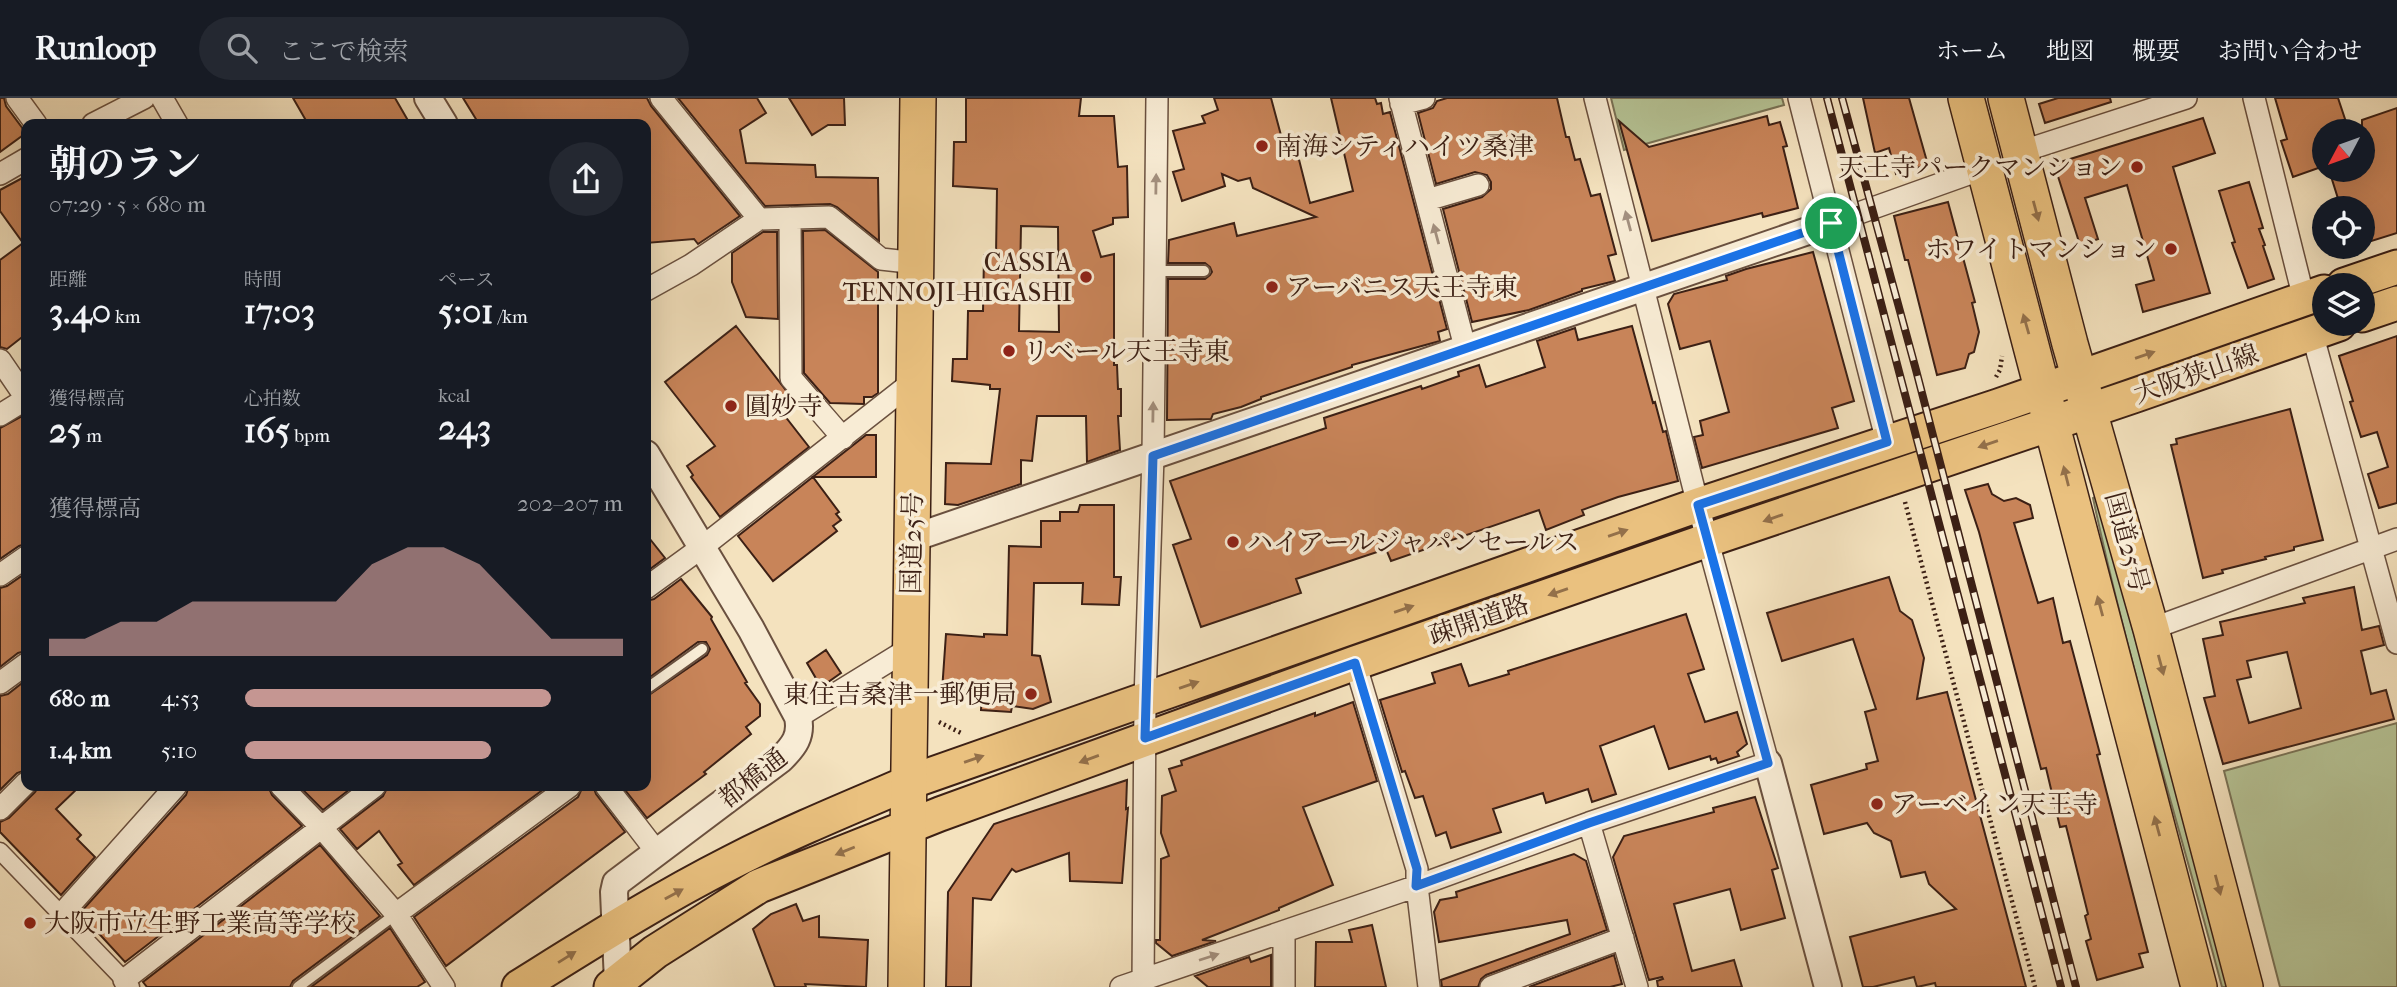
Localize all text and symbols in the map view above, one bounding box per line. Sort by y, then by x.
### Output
search box [199,17,689,80]
text: Runloop [35,29,157,68]
icon: search [223,29,261,67]
text: ここで検索 [279,36,409,67]
text: ホーム [1936,37,2008,65]
text: 地図 [2046,37,2094,65]
text: 概要 [2132,37,2180,65]
text: お問い合わせ [2218,37,2362,65]
north arrow [2312,119,2375,182]
map controls [2312,119,2375,336]
place label: 南海シティハイツ桑津 [1276,131,1534,162]
marker: 南海シティハイツ桑津 [1254,138,1270,154]
text: 朝のラン [49,142,201,187]
button: share [549,142,623,216]
place label: 天王寺パークマンション [1838,152,2123,183]
marker: 天王寺パークマンション [2129,159,2145,175]
one-way arrow [1150,173,1162,195]
text: 07:29 · 5 × 680 m [49,191,206,218]
pin [1801,193,1861,253]
button: locate [2312,196,2375,259]
one-way arrow [2031,200,2042,222]
icon: arrive [1812,204,1850,242]
one-way arrow [1622,211,1632,232]
one-way arrow [1430,223,1440,244]
place label: ホワイトマンション [1925,234,2157,265]
marker: ホワイトマンション [2163,241,2179,257]
place label: CASSIA TENNOJI-HIGASHI [843,247,1073,308]
text: 距離 [49,269,87,291]
text: 時間 [244,269,282,291]
text: ペース [438,269,494,291]
marker: CASSIA TENNOJI-HIGASHI [1078,269,1094,285]
place label: アーバニス天王寺東 [1286,272,1518,303]
button: layers [2312,273,2375,336]
marker: アーバニス天王寺東 [1264,279,1280,295]
text: 3.40 [49,291,111,332]
text: 17:03 [244,291,315,332]
text: 5:01 [438,291,494,332]
text: km [111,306,141,328]
text: /km [494,306,528,328]
one-way arrow [2020,313,2031,335]
place label: リベール天王寺東 [1023,336,1230,367]
street label: 大阪狭山線 [2129,338,2263,410]
marker: リベール天王寺東 [1001,343,1017,359]
one-way arrow [2135,349,2156,360]
text: kcal [438,385,470,407]
text: 獲得標高 [49,388,125,410]
text: 心拍数 [244,388,301,410]
place label: 圓妙寺 [745,391,823,422]
marker: 圓妙寺 [723,398,739,414]
one-way arrow [1147,401,1159,423]
text: 243 [438,407,491,448]
text: 25 [49,410,82,451]
text: 165 [244,410,290,451]
text: m [82,425,102,447]
text: bpm [290,425,330,447]
one-way arrow [1977,439,1998,450]
one-way arrow [2060,465,2071,487]
street label: 国道25号 [2099,488,2155,596]
text: 202–207 m [517,490,623,517]
street label: 国道25号 [896,491,928,595]
text: 獲得標高 [49,495,141,522]
one-way arrow [1762,513,1783,524]
place label: ハイアールジャパンセールス [1247,527,1579,558]
one-way arrow [1608,527,1629,538]
marker: ハイアールジャパンセールス [1225,534,1241,550]
one-way arrow [1547,587,1568,598]
street label: 疎開道路 [1425,588,1533,652]
one-way arrow [2094,595,2105,617]
one-way arrow [1393,603,1414,614]
one-way arrow [2156,655,2166,676]
place label: 東住吉桑津一郵便局 [783,679,1017,710]
one-way arrow [1179,679,1200,690]
text: 680 m [49,685,110,712]
text: 4:53 [161,685,200,712]
marker: 東住吉桑津一郵便局 [1023,686,1039,702]
text: 1.4 km [49,737,112,764]
text: 5:10 [161,737,197,764]
street label: 都橋通 [713,742,793,814]
one-way arrow [964,753,985,764]
one-way arrow [1079,754,1100,765]
place label: アーベイン天王寺 [1891,789,2098,820]
marker: アーベイン天王寺 [1869,796,1885,812]
one-way arrow [2152,815,2162,836]
one-way arrow [835,846,856,857]
one-way arrow [2213,874,2224,896]
one-way arrow [665,888,684,900]
place label: 大阪市立生野工業高等学校 [44,908,356,939]
marker: 大阪市立生野工業高等学校 [22,915,38,931]
one-way arrow [557,951,576,964]
one-way arrow [1199,951,1220,962]

